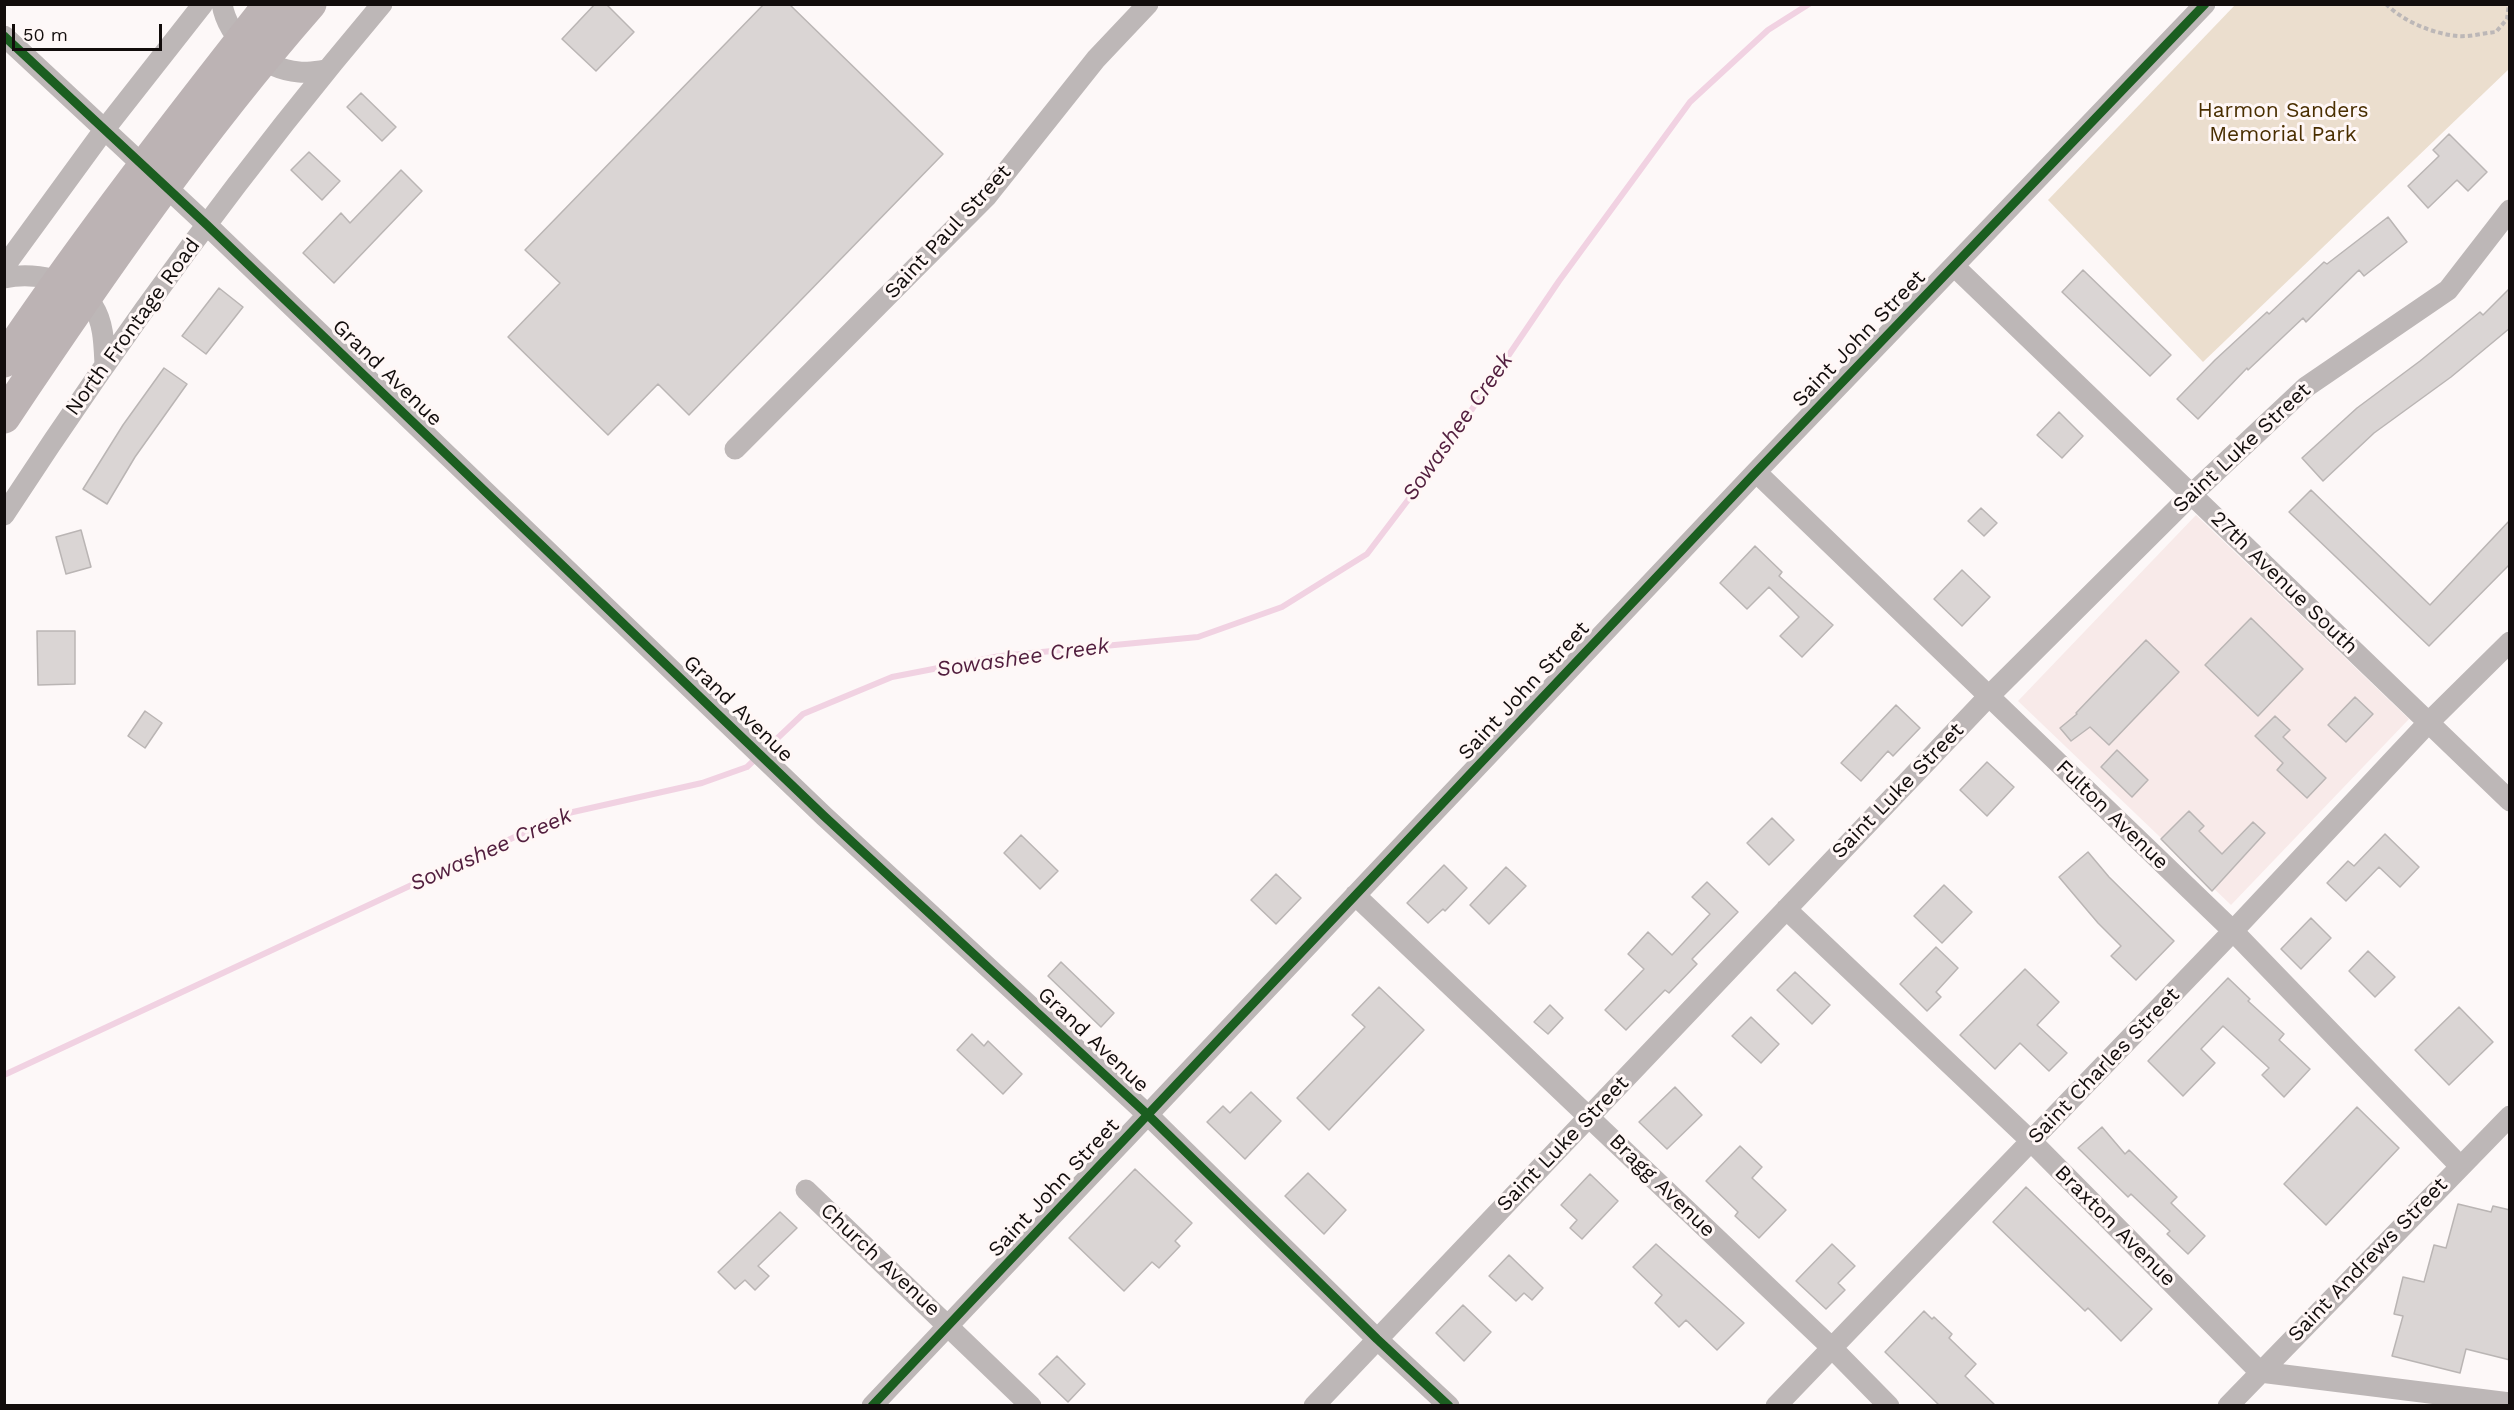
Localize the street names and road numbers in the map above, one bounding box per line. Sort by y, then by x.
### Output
street label: Saint Paul Street [879,160,1017,304]
street label: North Frontage Road [60,234,206,420]
street label: Saint John Street [1787,265,1931,413]
street label: Grand Avenue [327,314,447,432]
street label: Saint Luke Street [2168,378,2316,518]
street label: 27th Avenue South [2205,506,2363,660]
street label: Saint John Street [1453,617,1595,765]
street label: Grand Avenue [678,650,798,768]
street label: Saint Luke Street [1827,718,1969,864]
street label: Fulton Avenue [2050,755,2174,875]
street label: Grand Avenue [1032,982,1154,1098]
street label: Saint Charles Street [2023,983,2185,1149]
street label: Saint Luke Street [1492,1071,1634,1217]
street label: Saint John Street [983,1114,1125,1262]
street label: Bragg Avenue [1604,1129,1720,1243]
street label: Braxton Avenue [2049,1160,2181,1292]
street label: Saint Andrews Street [2283,1173,2453,1347]
street label: Church Avenue [815,1198,945,1322]

